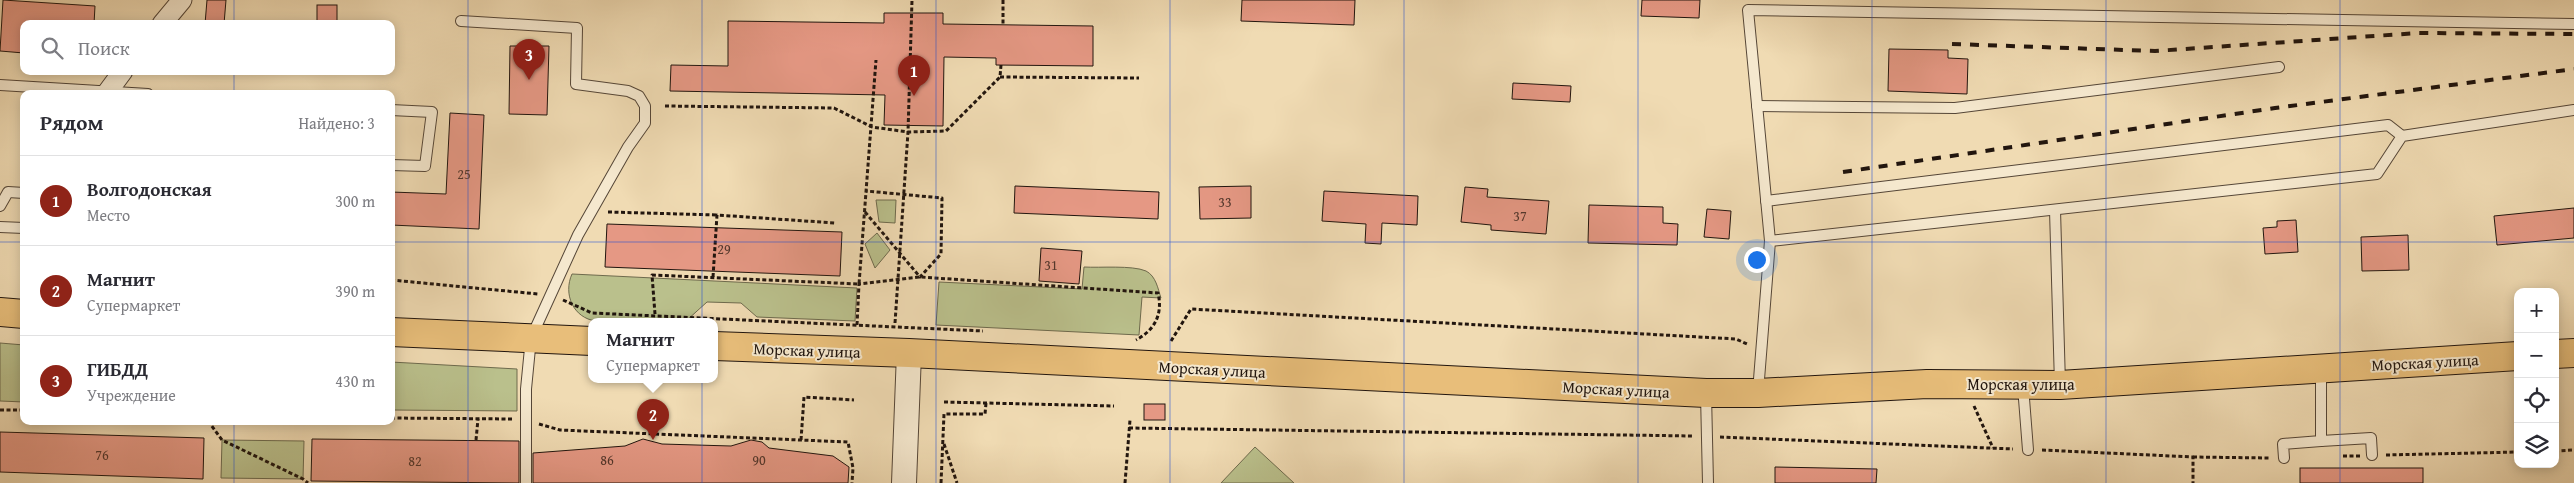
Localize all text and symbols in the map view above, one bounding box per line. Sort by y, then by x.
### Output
search box [20,20,395,75]
icon: search [38,34,66,62]
text: Поиск [78,34,130,62]
pin: 3 [513,39,545,80]
pin: 1 [898,55,930,96]
text: Рядом [40,107,103,138]
text: Найдено: 3 [298,111,375,135]
house number: 25 [457,164,471,184]
text: Волгодонская [87,175,212,203]
text: 1 [52,189,60,213]
text: 300 m [335,189,375,213]
house number: 33 [1218,192,1232,212]
text: Место [87,203,130,227]
house number: 37 [1513,206,1527,226]
house number: 29 [717,239,731,259]
your location [1744,247,1770,273]
house number: 31 [1044,255,1058,275]
text: Магнит [87,265,155,293]
text: 2 [52,279,60,303]
text: 390 m [335,279,375,303]
map controls [2514,288,2559,468]
button: + [2514,288,2559,333]
text: Супермаркет [87,293,180,317]
popup [588,318,718,383]
text: Магнит [606,325,674,353]
button: − [2514,333,2559,378]
street label: Морская улица [753,336,861,364]
street label: Морская улица [2371,347,2480,377]
text: Супермаркет [606,353,700,377]
street label: Морская улица [1158,354,1267,384]
text: ГИБДД [87,355,148,383]
text: 3 [52,369,60,393]
text: 430 m [335,369,375,393]
street label: Морская улица [1967,372,2075,396]
street label: Морская улица [1562,374,1671,404]
button: locate [2514,378,2559,423]
text: Учреждение [87,383,176,407]
pin: 2 [637,399,669,440]
button: layers [2514,423,2559,468]
house number: 76 [95,445,109,465]
house number: 86 [600,450,614,470]
house number: 90 [752,450,766,470]
house number: 82 [408,451,422,471]

